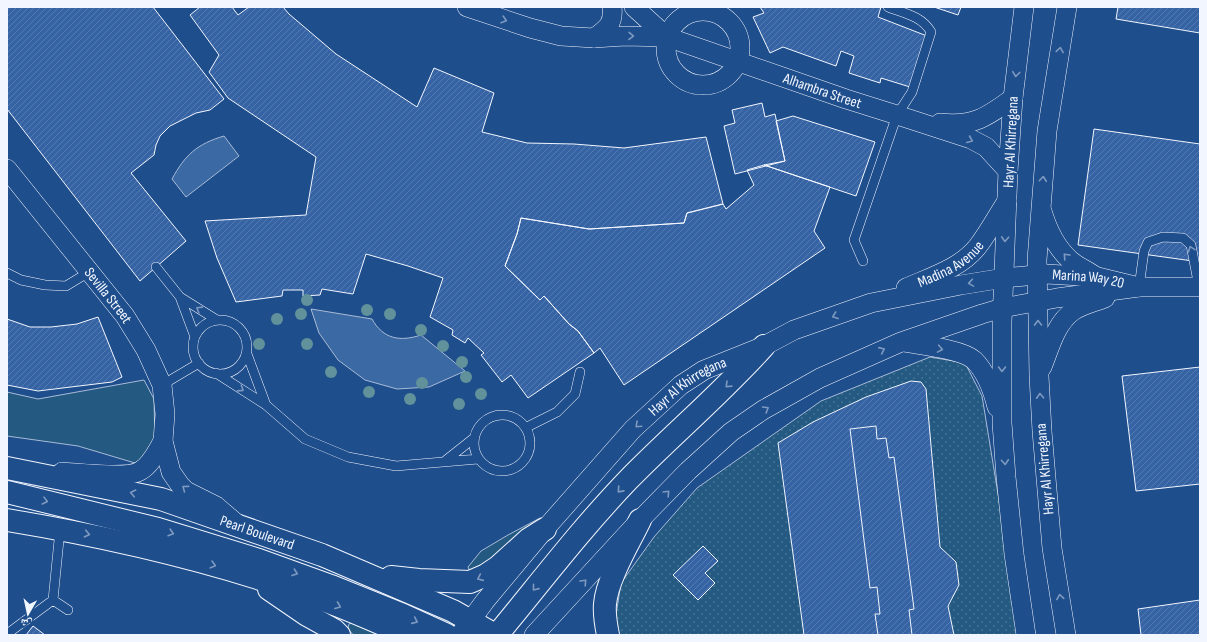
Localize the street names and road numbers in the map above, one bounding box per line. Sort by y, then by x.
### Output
street label: Alhambra Street [780,68,864,113]
street label: Hayr Al Khirregana [999,95,1023,188]
street label: Madina Avenue [915,237,988,292]
street label: Sevilla Street [80,263,137,327]
street label: Marina Way 20 [1052,265,1126,293]
street label: Hayr Al Khirregana [644,352,729,420]
street label: Hayr Al Khirregana [1032,422,1058,516]
street label: Pearl Boulevard [218,511,297,554]

